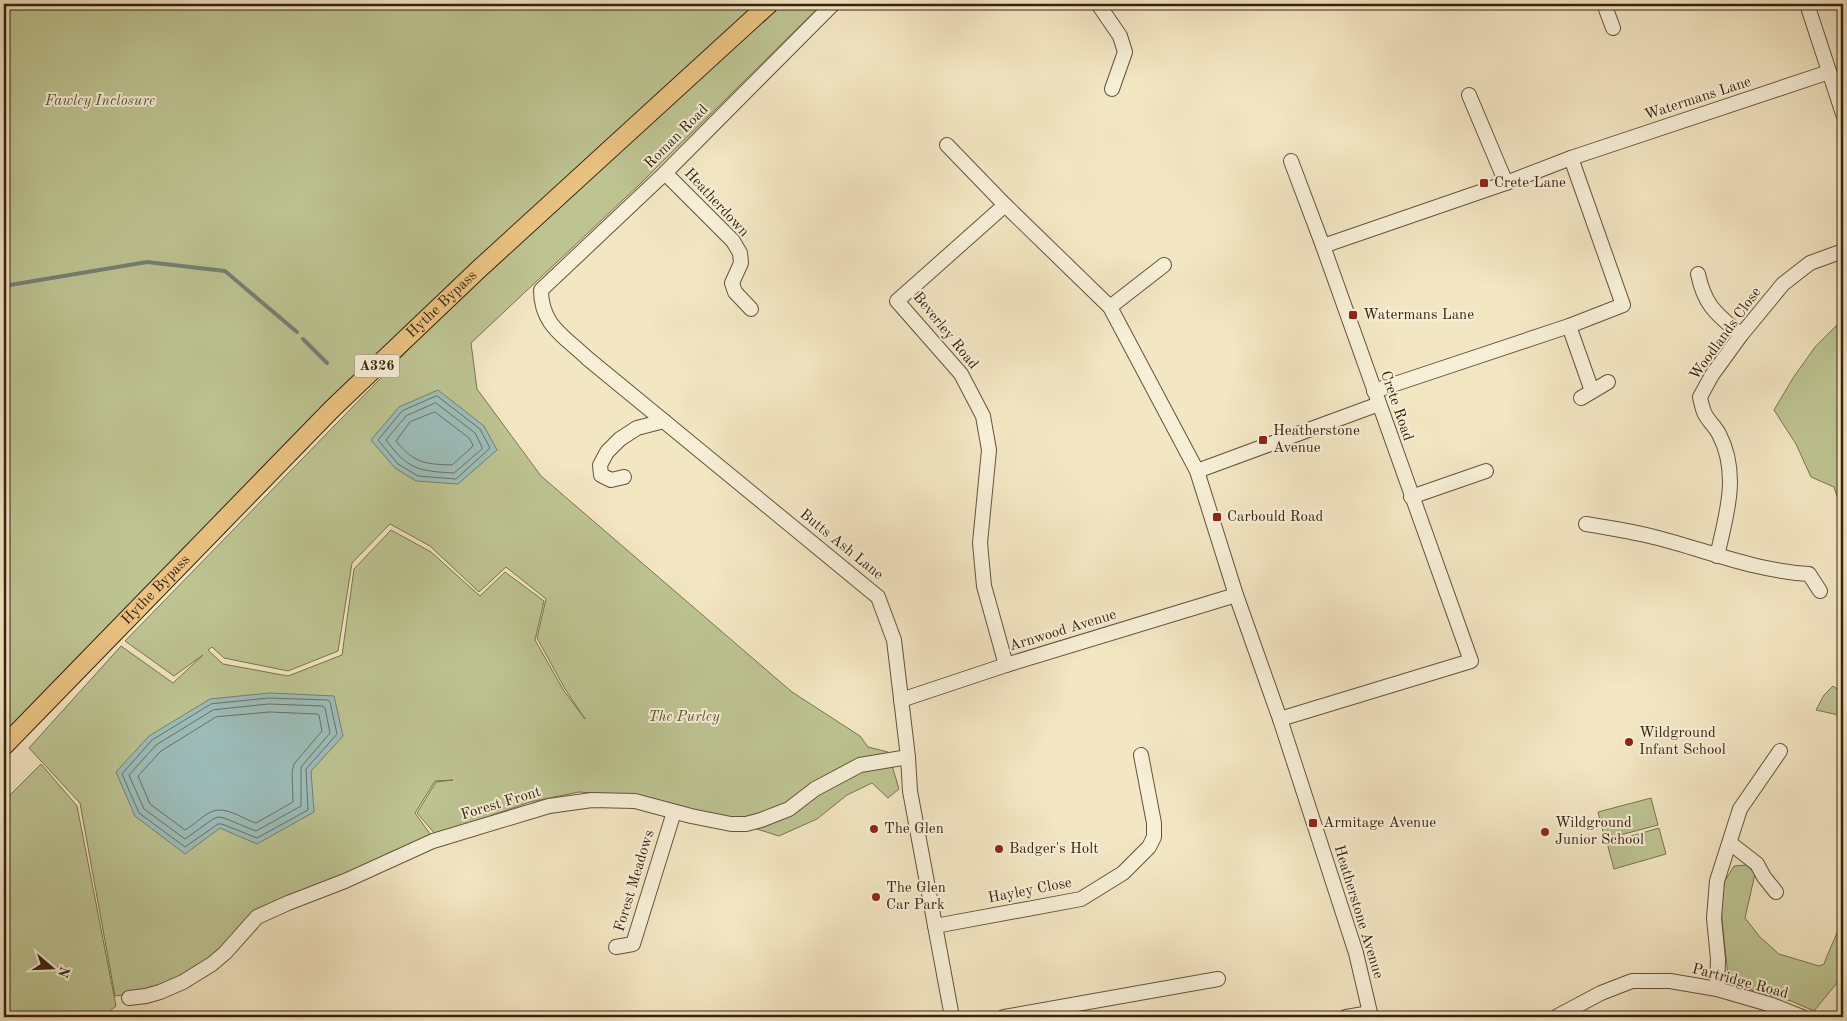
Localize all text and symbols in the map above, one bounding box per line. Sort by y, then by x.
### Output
street label: Watermans Lane [1643,75,1753,123]
park label: Fawley Inclosure [44,94,155,109]
street label: Roman Road [642,102,712,172]
street label: Heatherdown [681,166,751,240]
place label: Crete Lane [1494,176,1566,191]
marker: Crete Lane [1478,177,1490,189]
street label: Hythe Bypass [404,268,480,341]
street label: Woodlands Close [1688,285,1765,383]
street label: Beverley Road [910,290,981,372]
place label: Watermans Lane [1363,308,1474,323]
marker: Watermans Lane [1347,309,1359,321]
road number: A326 [354,354,400,378]
street label: Crete Road [1377,369,1415,443]
place label: Heatherstone Avenue [1273,424,1360,456]
marker: Heatherstone Avenue [1257,434,1269,446]
street label: Butts Ash Lane [796,507,886,583]
place label: Carbould Road [1227,510,1323,525]
marker: Carbould Road [1211,511,1223,523]
street label: Hythe Bypass [119,552,193,628]
street label: Arnwood Avenue [1008,608,1118,654]
park label: The Purley [648,710,720,725]
place label: Wildground Infant School [1639,726,1726,758]
marker: Wildground Infant School [1623,736,1635,748]
street label: Forest Front [459,785,543,823]
place label: Armitage Avenue [1323,816,1436,831]
place label: Wildground Junior School [1555,816,1644,848]
marker: Armitage Avenue [1307,817,1319,829]
place label: The Glen [884,822,944,837]
marker: The Glen [868,823,880,835]
marker: Wildground Junior School [1539,826,1551,838]
street label: Forest Meadows [612,828,658,934]
place label: Badger's Holt [1009,842,1099,857]
marker: Badger's Holt [993,843,1005,855]
street label: Heatherstone Avenue [1331,844,1385,981]
street label: Hayley Close [987,876,1073,906]
place label: The Glen Car Park [886,881,946,913]
marker: The Glen Car Park [870,891,882,903]
north arrow [28,944,78,994]
street label: Partridge Road [1690,962,1790,1002]
text: N [55,965,72,980]

